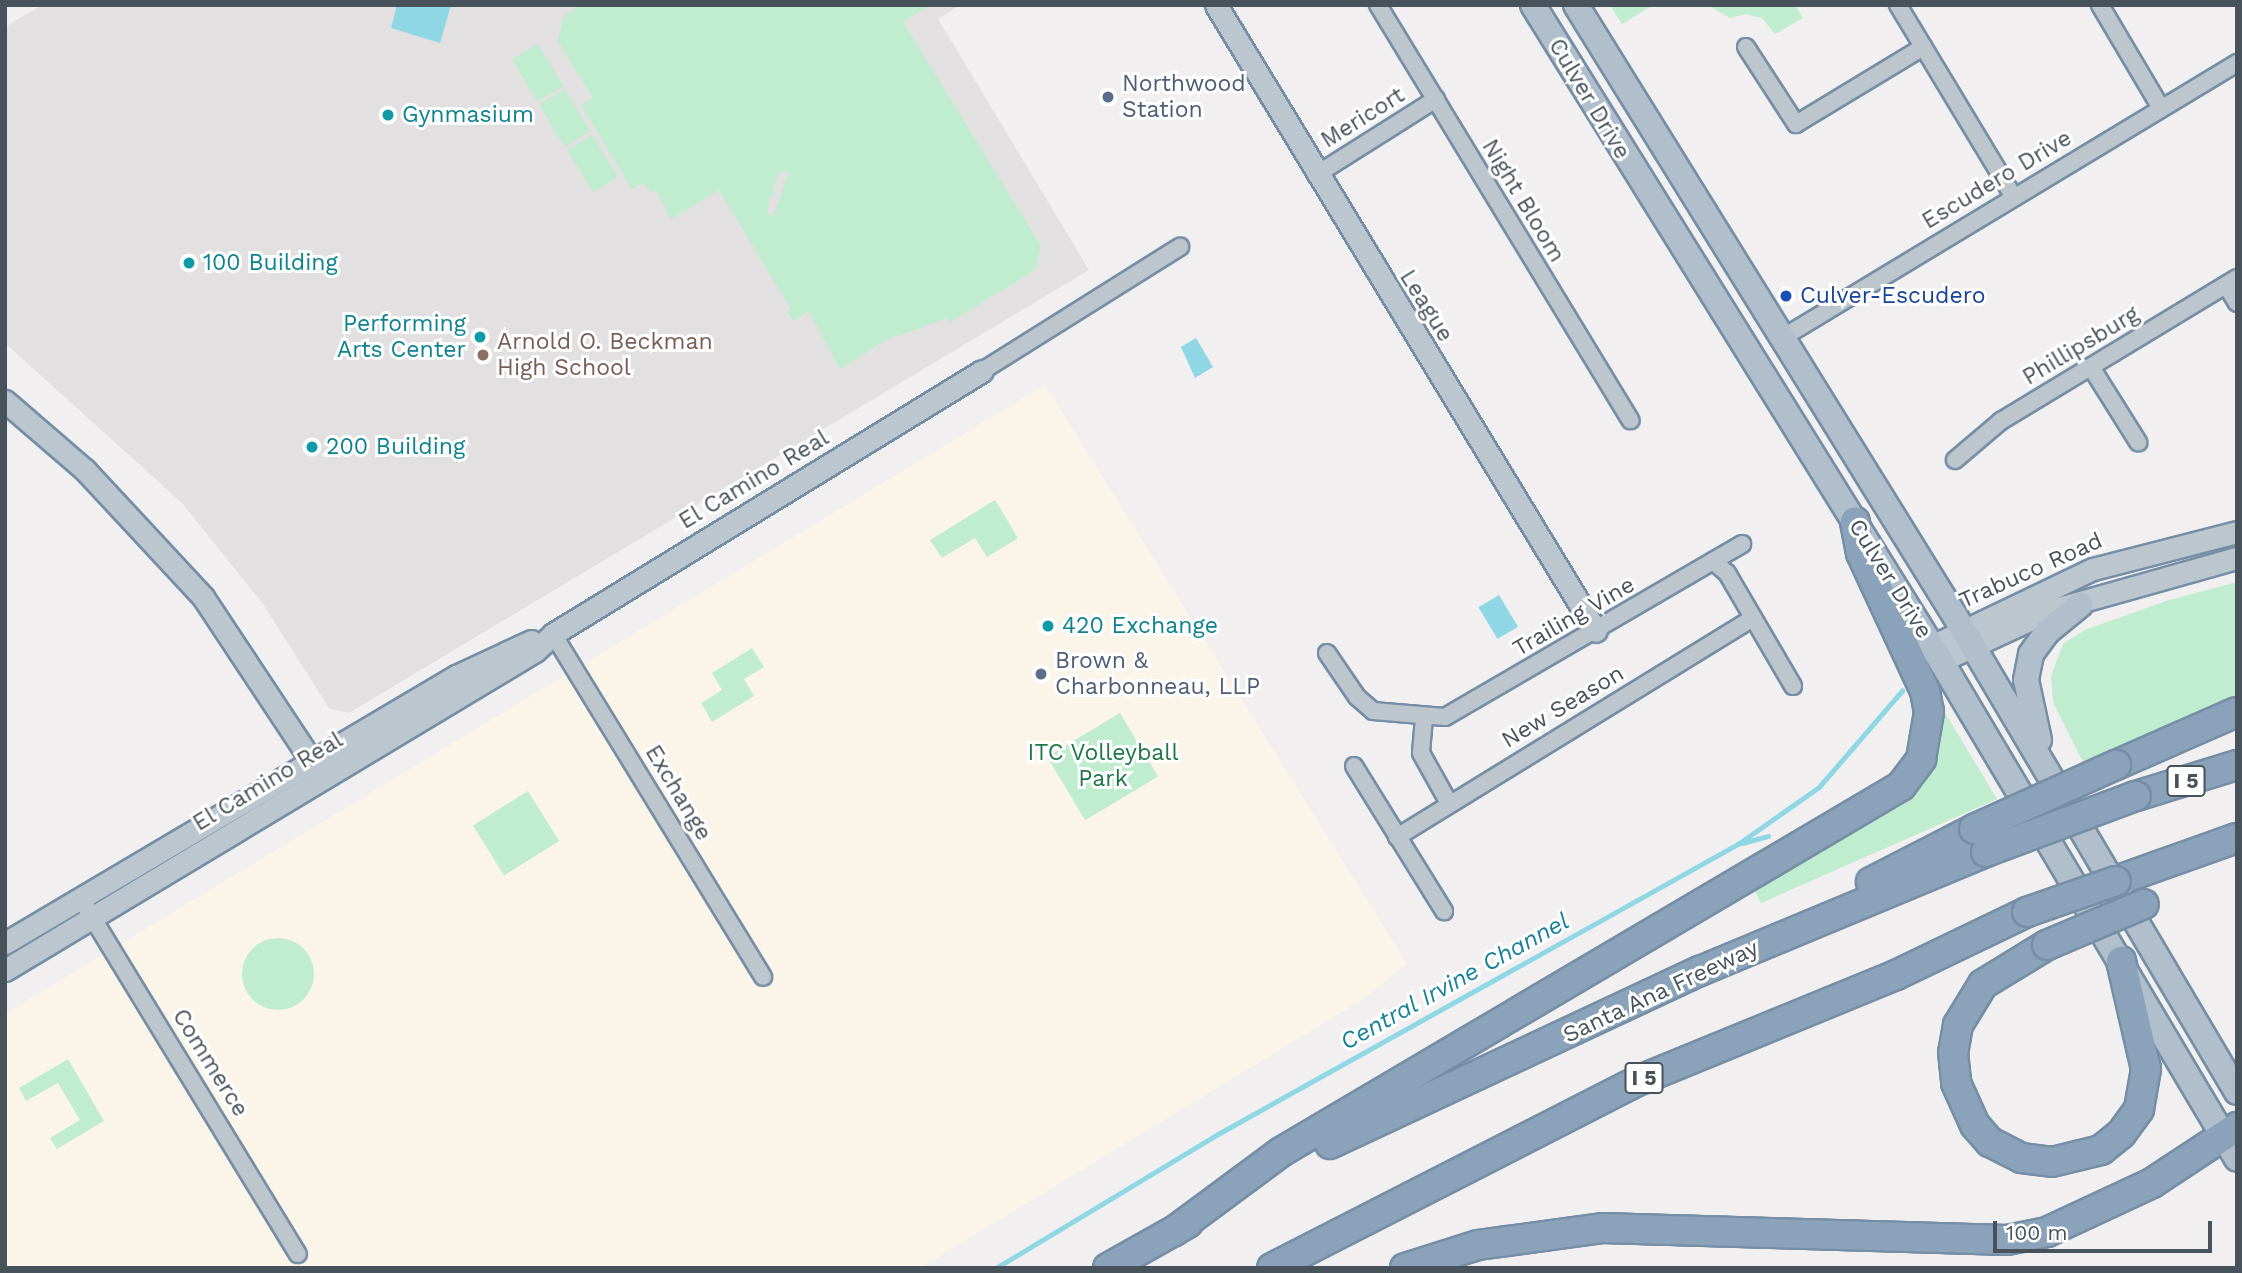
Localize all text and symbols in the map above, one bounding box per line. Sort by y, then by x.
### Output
street label: Culver Drive [1542,34,1636,164]
place label: Northwood Station [1122,70,1246,124]
street label: Mericort [1316,82,1410,154]
marker: Northwood Station [1100,89,1116,105]
place label: Gynmasium [402,101,534,129]
marker: Gynmasium [380,107,396,123]
street label: Escudero Drive [1917,125,2077,235]
street label: Night Bloom [1476,135,1570,267]
place label: 100 Building [203,249,338,277]
marker: 100 Building [181,255,197,271]
street label: League [1393,265,1459,347]
place label: Culver-Escudero [1800,282,1986,310]
marker: Culver-Escudero [1778,288,1794,304]
street label: Phillipsburg [2018,300,2144,392]
place label: Performing Arts Center [337,310,466,364]
place label: Arnold O. Beckman High School [497,328,713,382]
marker: Performing Arts Center [472,329,488,345]
marker: Arnold O. Beckman High School [475,347,491,363]
street label: El Camino Real [674,424,834,536]
place label: 200 Building [326,433,465,461]
marker: 200 Building [304,439,320,455]
street label: Culver Drive [1842,514,1938,644]
street label: Trabuco Road [1955,527,2107,615]
street label: Trailing Vine [1508,571,1640,663]
place label: 420 Exchange [1062,612,1218,640]
marker: 420 Exchange [1040,618,1056,634]
place label: Brown & Charbonneau, LLP [1055,647,1260,701]
street label: New Season [1497,660,1629,754]
marker: Brown & Charbonneau, LLP [1033,666,1049,682]
street label: El Camino Real [188,726,348,838]
park label: ITC Volleyball Park [1027,739,1179,793]
street label: Exchange [639,740,717,846]
road number: I 5 [2165,764,2207,798]
water label: Central Irvine Channel [1335,907,1575,1057]
street label: Santa Ana Freeway [1558,934,1764,1050]
street label: Commerce [166,1004,254,1122]
road number: I 5 [1623,1060,1665,1096]
scale bar [1997,1206,2216,1250]
text: 100 m [2006,1220,2068,1245]

